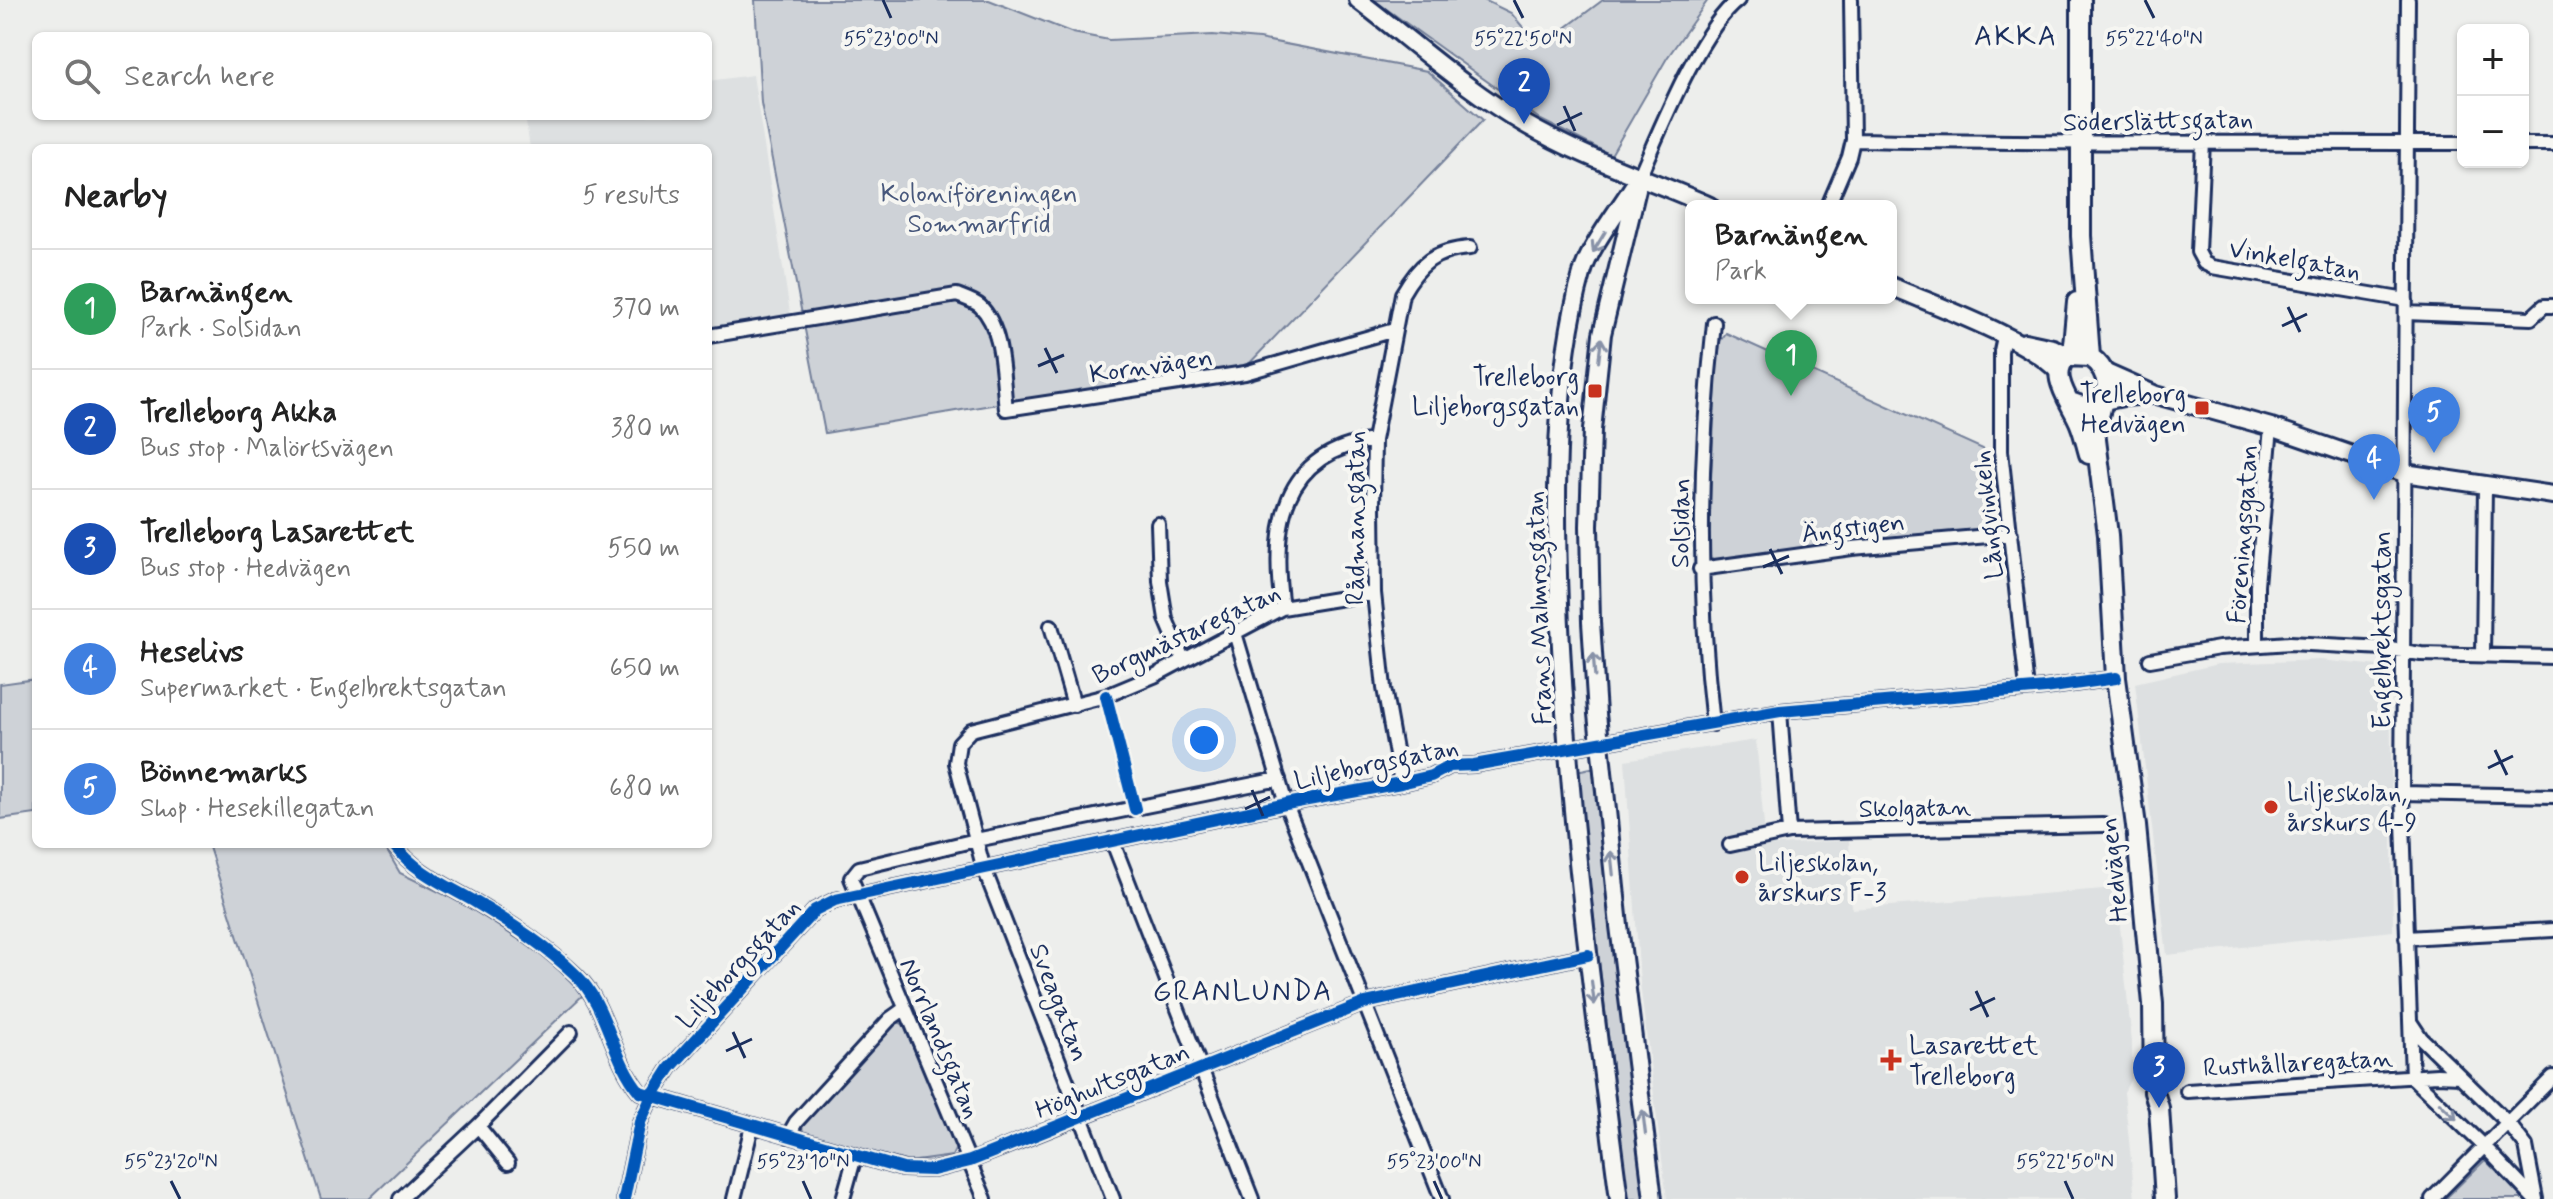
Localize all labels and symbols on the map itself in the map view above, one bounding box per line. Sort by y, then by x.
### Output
district label: AKKA [1974,19,2058,56]
text: 55°23'00"N [843,26,939,53]
text: 55°22'50"N [1474,26,1572,53]
text: 55°22'40"N [2105,26,2203,53]
pin: 2 [1498,58,1550,124]
street label: Söderslättsgatan [2063,103,2254,144]
park label: Koloniföreningen Sommarfrid [880,178,1078,242]
one-way arrow [1591,230,1607,253]
street label: Vinkelgatan [2225,233,2363,292]
pin: 1 [1765,330,1817,396]
one-way arrow [1593,338,1608,363]
street label: Kornvägen [1088,342,1215,392]
place label: Trelleborg Liljeborgsgatan [1412,361,1579,428]
place label: Trelleborg Hedvägen [2079,378,2186,442]
marker: Trelleborg Liljeborgsgatan [1586,382,1604,400]
pin: 5 [2408,387,2460,453]
marker: Trelleborg Hedvägen [2193,399,2211,417]
street label: Rådmansgatan [1340,431,1377,605]
pin: 4 [2348,434,2400,500]
street label: Föreningsgatan [2221,443,2269,625]
street label: Långvinkeln [1965,448,2016,581]
street label: Solsidan [1664,478,1700,568]
street label: Frans Malmrosgatan [1519,490,1564,726]
street label: Ängstigen [1800,506,1907,555]
street label: Engelbrektsgatan [2366,531,2403,729]
street label: Borgmästaregatan [1087,576,1288,696]
one-way arrow [1586,652,1601,679]
your location [1184,720,1224,760]
street label: Liljeborgsgatan [1291,731,1462,802]
place label: Liljeskolan, årskurs 4-9 [2287,777,2417,841]
street label: Skolgatan [1858,791,1972,827]
marker: Liljeskolan, årskurs 4-9 [2262,798,2280,816]
street label: Hedvägen [2093,816,2137,924]
place label: Liljeskolan, årskurs F-3 [1758,847,1887,911]
one-way arrow [1605,851,1620,877]
marker: Liljeskolan, årskurs F-3 [1733,868,1751,886]
street label: Liljeborgsgatan [670,892,811,1039]
street label: Sveagatan [1018,939,1096,1067]
street label: Norrlandsgatan [887,953,988,1125]
district label: GRANLUNDA [1153,974,1333,1011]
one-way arrow [1586,980,1601,1005]
place label: Lasarettet Trelleborg [1909,1030,2038,1094]
street label: Höghultsgatan [1030,1035,1196,1130]
pin: 3 [2133,1042,2185,1108]
street label: Rusthållaregatan [2202,1042,2394,1086]
marker: Lasarettet Trelleborg [1880,1049,1902,1071]
one-way arrow [2438,1102,2458,1121]
one-way arrow [1636,1109,1651,1135]
text: 55°23'20"N [124,1149,218,1176]
text: 55°23'10"N [757,1149,849,1176]
text: 55°23'00"N [1386,1149,1482,1176]
text: 55°22'50"N [2016,1149,2114,1176]

